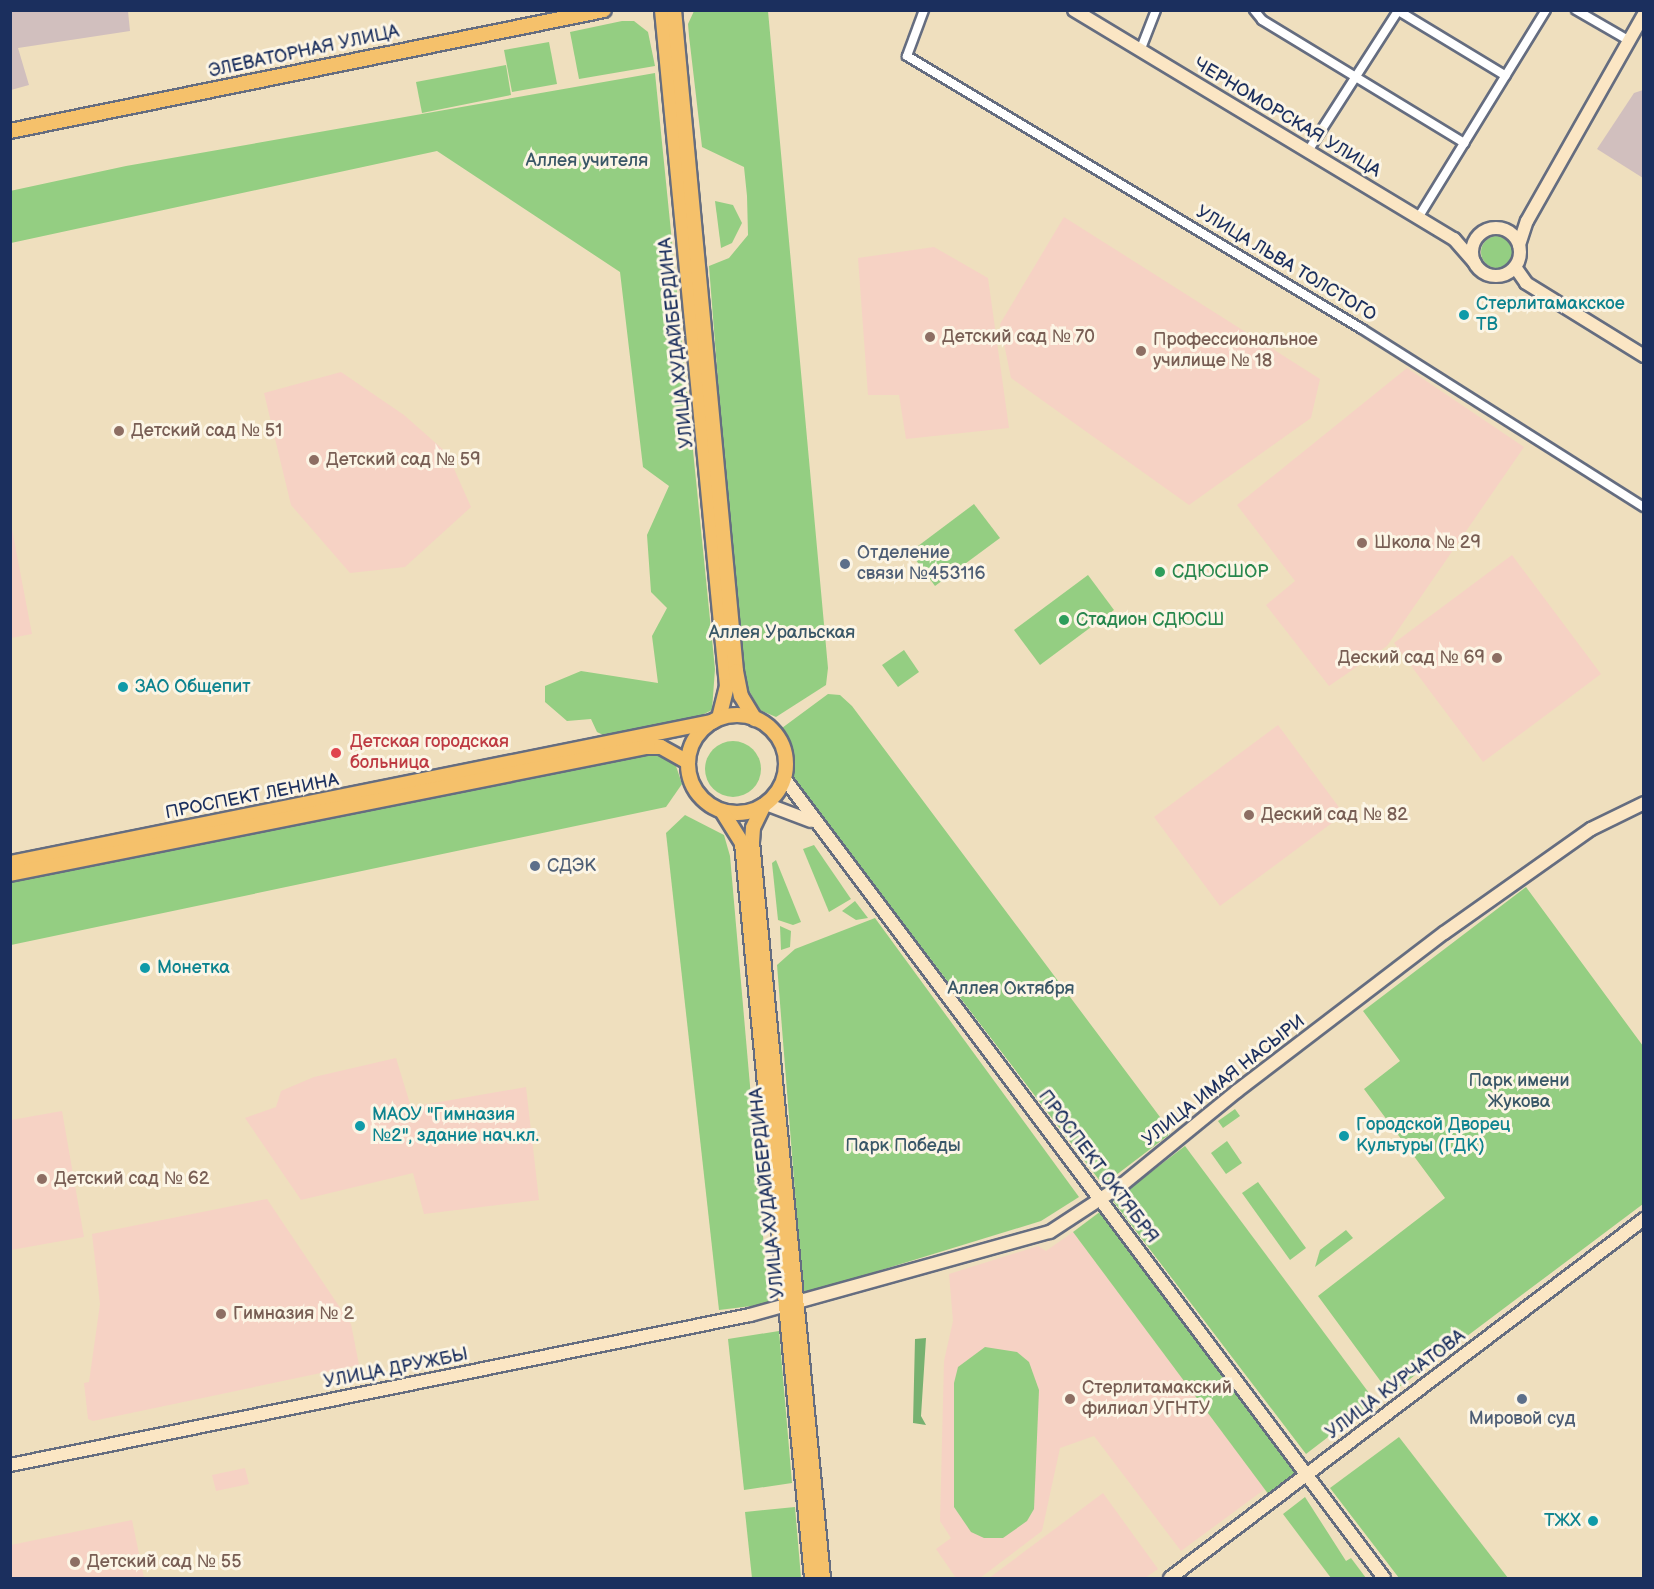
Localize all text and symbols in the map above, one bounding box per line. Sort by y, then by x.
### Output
street label: ЭЛЕВАТОРНАЯ УЛИЦА [207,21,401,83]
street label: ЧЕРНОМОРСКАЯ УЛИЦА [1190,54,1384,182]
park label: Аллея учителя [526,150,648,172]
street label: УЛИЦА ЛЬВА ТОЛСТОГО [1192,202,1380,326]
street label: УЛИЦА ХУДАЙБЕРДИНА [655,237,699,449]
place label: Стерлитамакское ТВ [1476,294,1625,336]
marker: Стерлитамакское ТВ [1457,308,1471,322]
place label: Детский сад № 70 [942,326,1095,348]
marker: Детский сад № 70 [923,330,937,344]
place label: Профессиональное училище № 18 [1153,330,1318,372]
marker: Профессиональное училище № 18 [1134,344,1148,358]
place label: Детский сад № 51 [131,420,282,442]
marker: Детский сад № 51 [112,424,126,438]
place label: Детский сад № 59 [326,449,481,471]
marker: Детский сад № 59 [307,453,321,467]
place label: Школа № 29 [1374,532,1481,554]
marker: Школа № 29 [1355,536,1369,550]
place label: Отделение связи №453116 [857,543,985,586]
marker: Отделение связи №453116 [838,557,852,571]
place label: СДЮСШОР [1172,561,1268,583]
marker: СДЮСШОР [1153,565,1167,579]
place label: Стадион СДЮСШ [1076,609,1224,631]
marker: Стадион СДЮСШ [1057,613,1071,627]
park label: Аллея Уральская [709,622,855,644]
place label: Деский сад № 69 [1338,647,1485,669]
marker: Деский сад № 69 [1490,651,1504,665]
place label: ЗАО Общепит [135,676,251,698]
marker: ЗАО Общепит [116,680,130,694]
place label: Детская городская больница [350,732,509,774]
marker: Детская городская больница [327,744,345,762]
street label: ПРОСПЕКТ ЛЕНИНА [163,770,341,824]
place label: Деский сад № 82 [1261,804,1408,826]
marker: Деский сад № 82 [1242,808,1256,822]
place label: СДЭК [547,855,596,877]
marker: СДЭК [528,859,542,873]
place label: Монетка [157,957,230,979]
marker: Монетка [138,961,152,975]
park label: Аллея Октября [947,978,1075,1000]
street label: УЛИЦА ИМАЯ НАСЫРИ [1138,1011,1310,1151]
park label: Парк имени Жукова [1469,1071,1569,1114]
street label: ПРОСПЕКТ ОКТЯБРЯ [1033,1086,1163,1248]
street label: УЛИЦА ХУДАЙБЕРДИНА [746,1087,790,1299]
place label: МАОУ "Гимназия №2", здание нач.кл. [372,1105,539,1148]
place label: Городской Дворец Культуры (ГДК) [1356,1115,1510,1158]
marker: МАОУ "Гимназия №2", здание нач.кл. [353,1119,367,1133]
marker: Городской Дворец Культуры (ГДК) [1337,1129,1351,1143]
park label: Парк Победы [845,1135,961,1157]
place label: Детский сад № 62 [54,1168,209,1190]
marker: Детский сад № 62 [35,1172,49,1186]
place label: Гимназия № 2 [233,1303,354,1325]
marker: Гимназия № 2 [214,1307,228,1321]
street label: УЛИЦА КУРЧАТОВА [1322,1326,1470,1444]
street label: УЛИЦА ДРУЖБЫ [322,1344,470,1394]
place label: Стерлитамакский филиал УГНТУ [1082,1378,1232,1420]
marker: Стерлитамакский филиал УГНТУ [1063,1392,1077,1406]
marker: Мировой суд [1515,1392,1529,1406]
place label: Мировой суд [1469,1408,1575,1430]
place label: ТЖХ [1544,1510,1581,1532]
marker: ТЖХ [1586,1514,1600,1528]
place label: Детский сад № 55 [87,1551,241,1573]
marker: Детский сад № 55 [68,1555,82,1569]

